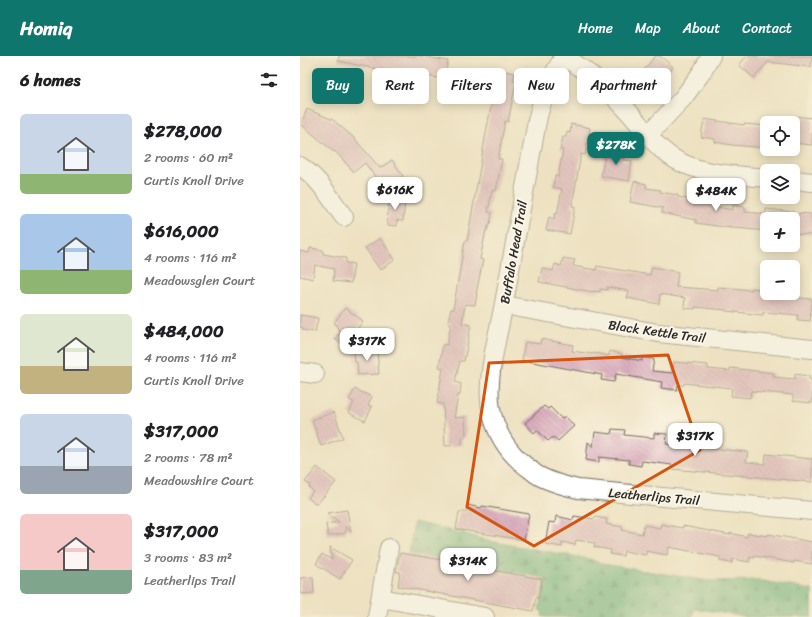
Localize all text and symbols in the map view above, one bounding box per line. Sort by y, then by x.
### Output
text: Homiq [20,12,72,45]
text: Home [578,16,613,41]
text: Map [635,16,661,41]
text: About [683,16,720,41]
text: Contact [742,16,792,41]
text: 6 homes [20,65,80,95]
chip: Buy [312,68,364,104]
chip: Rent [372,68,429,104]
chip: Filters [437,68,506,104]
chip: New [514,68,569,104]
chip: Apartment [577,68,671,104]
icon: filters [258,69,280,91]
text: $278,000 [144,116,222,146]
map controls [760,116,800,300]
button: locate [760,116,800,156]
icon: home [52,130,100,178]
pin: $278K [588,132,644,166]
text: $278K [596,133,636,156]
text: 2 rooms · 60 m² [144,146,233,169]
button: layers [760,164,800,204]
text: Curtis Knoll Drive [144,169,244,192]
pin: $616K [367,177,423,211]
text: $616K [377,178,414,201]
pin: $484K [688,178,744,212]
text: $484K [696,179,736,202]
street label: Buffalo Head Trail [493,198,534,306]
button: + [760,212,800,252]
text: $616,000 [144,216,219,246]
icon: home [52,230,100,278]
text: 4 rooms · 116 m² [144,246,237,269]
button: − [760,260,800,300]
text: Meadowsglen Court [144,269,256,292]
street label: Black Kettle Trail [607,313,707,350]
text: $484,000 [144,316,224,346]
pin: $317K [339,328,395,362]
text: $317K [349,329,385,352]
icon: home [52,330,100,378]
text: 4 rooms · 116 m² [144,346,237,369]
text: Curtis Knoll Drive [144,369,244,392]
text: $317,000 [144,416,219,446]
pin: $317K [667,423,723,457]
text: $317K [677,424,713,447]
icon: home [52,430,100,478]
text: 2 rooms · 78 m² [144,446,233,469]
text: Meadowshire Court [144,469,254,492]
street label: Leatherlips Trail [607,481,701,512]
text: $317,000 [144,516,219,546]
icon: home [52,530,100,578]
text: 3 rooms · 83 m² [144,546,232,569]
pin: $314K [440,548,496,582]
text: $314K [449,549,487,572]
text: Leatherlips Trail [144,569,235,592]

